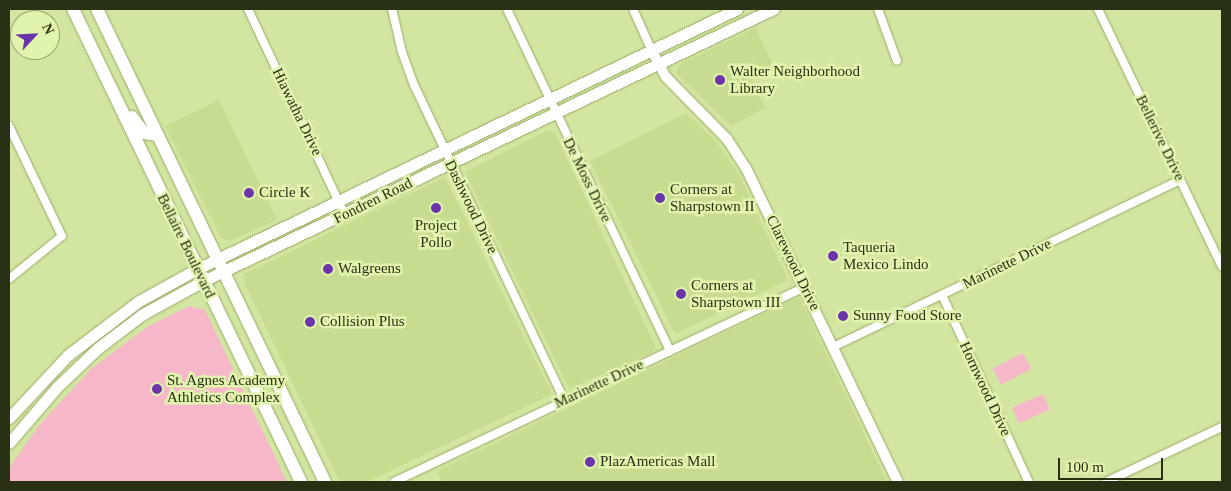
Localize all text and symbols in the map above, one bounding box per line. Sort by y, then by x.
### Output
north arrow [10,10,60,60]
text: N [39,21,57,37]
place label: Walter Neighborhood Library [730,62,860,97]
street label: Hiawatha Drive [268,65,326,159]
marker: Walter Neighborhood Library [714,74,726,86]
street label: Bellerive Drive [1132,92,1188,184]
street label: De Moss Drive [559,135,615,225]
street label: Dashwood Drive [441,157,501,257]
street label: Fondren Road [331,174,415,228]
place label: Corners at Sharpstown II [670,180,755,215]
place label: Circle K [259,184,310,202]
marker: Circle K [243,187,255,199]
street label: Bellaire Boulevard [153,191,219,301]
marker: Corners at Sharpstown II [654,192,666,204]
marker: Project Pollo [430,202,442,214]
street label: Clarewood Drive [762,212,824,314]
place label: Project Pollo [415,216,457,251]
street label: Marinette Drive [960,235,1054,293]
place label: Taqueria Mexico Lindo [843,238,928,273]
marker: Taqueria Mexico Lindo [827,250,839,262]
place label: Walgreens [338,260,401,278]
marker: Walgreens [322,263,334,275]
place label: Corners at Sharpstown III [691,276,781,311]
marker: Corners at Sharpstown III [675,288,687,300]
place label: Sunny Food Store [853,307,961,325]
marker: Sunny Food Store [837,310,849,322]
place label: Collision Plus [320,313,405,331]
marker: Collision Plus [304,316,316,328]
street label: Hornwood Drive [955,339,1015,439]
street label: Marinette Drive [552,356,646,412]
place label: St. Agnes Academy Athletics Complex [167,371,287,406]
marker: St. Agnes Academy Athletics Complex [151,383,163,395]
scale bar [1061,448,1166,480]
place label: PlazAmericas Mall [600,453,715,471]
marker: PlazAmericas Mall [584,456,596,468]
text: 100 m [1066,459,1104,475]

